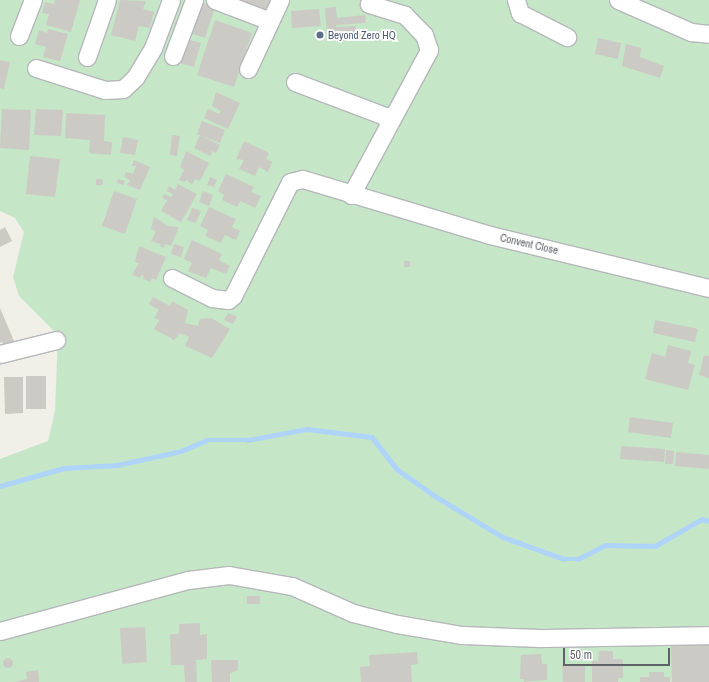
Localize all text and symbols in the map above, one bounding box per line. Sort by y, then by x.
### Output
place label: Beyond Zero HQ [328,28,396,42]
marker: Beyond Zero HQ [315,30,325,40]
street label: Convent Close [499,231,559,257]
scale bar [565,640,672,666]
text: 50 m [570,647,592,663]

